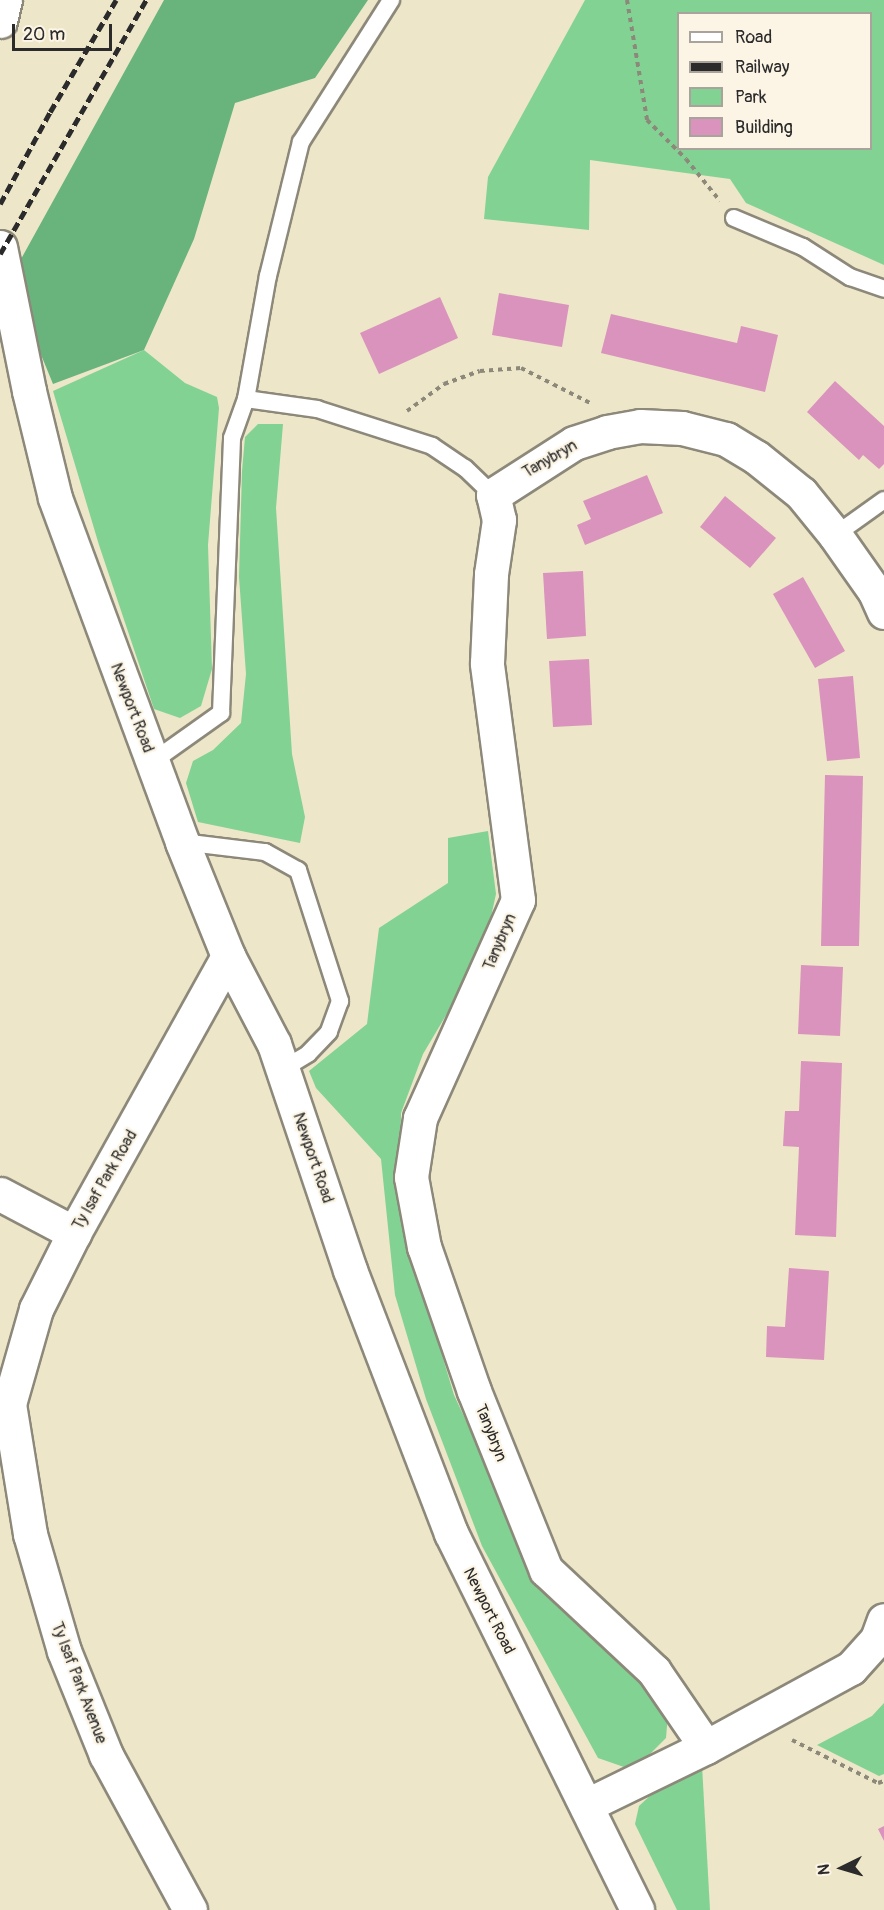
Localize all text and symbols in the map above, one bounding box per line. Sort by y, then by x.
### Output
scale bar [15,12,116,50]
legend [677,12,872,150]
text: 20 m [23,23,65,46]
text: Road [735,26,772,49]
text: Railway [735,56,790,79]
text: Park [735,86,767,109]
text: Building [735,116,793,139]
street label: Tanybryn [519,436,581,482]
street label: Newport Road [106,660,158,756]
street label: Tanybryn [479,911,521,973]
street label: Newport Road [289,1110,337,1206]
street label: Ty Isaf Park Road [69,1127,141,1233]
street label: Tanybryn [471,1402,511,1464]
street label: Newport Road [459,1565,519,1657]
street label: Ty Isaf Park Avenue [47,1620,111,1746]
north arrow [812,1838,872,1898]
text: N [814,1863,835,1876]

